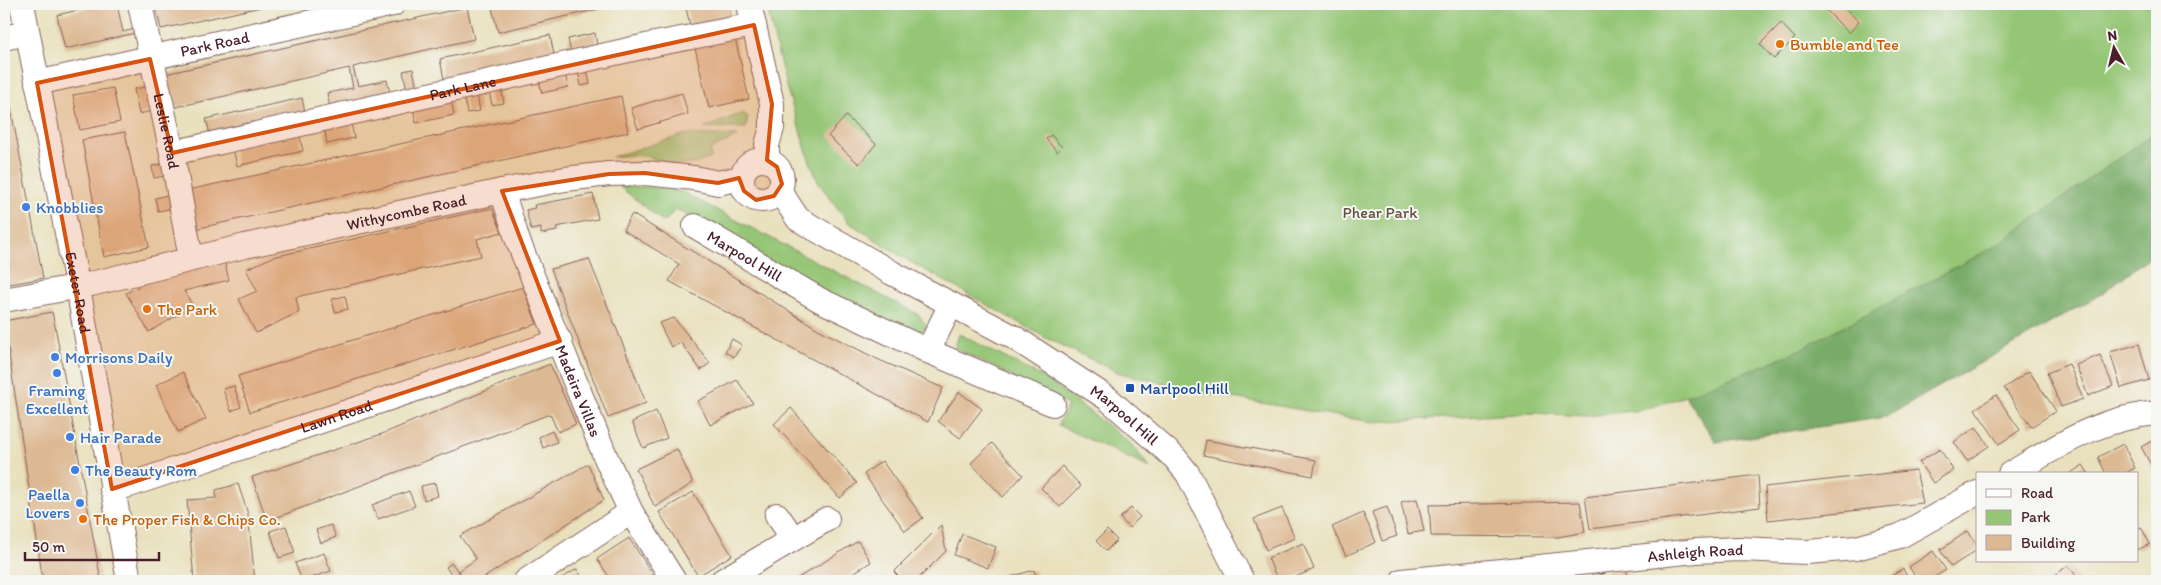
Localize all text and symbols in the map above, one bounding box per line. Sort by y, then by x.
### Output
north arrow [2088,22,2138,72]
street label: Park Road [178,27,251,61]
text: N [2106,27,2118,45]
place label: Bumble and Tee [1790,35,1899,54]
marker: Bumble and Tee [1774,38,1786,50]
street label: Park Lane [428,71,498,105]
street label: Leslie Road [149,91,184,171]
street label: Withycombe Road [345,190,468,234]
place label: Knobblies [36,198,103,217]
marker: Knobblies [20,201,32,213]
park label: Phear Park [1343,203,1418,222]
street label: Marpool Hill [704,226,786,286]
street label: Exeter Road [61,250,95,335]
place label: The Park [157,300,218,319]
marker: The Park [141,303,153,315]
street label: Madeira Villas [551,342,605,440]
place label: Morrisons Daily [65,348,173,367]
marker: Morrisons Daily [49,351,61,363]
marker: Framing Excellent [51,367,63,379]
place label: Marlpool Hill [1140,379,1229,398]
place label: Framing Excellent [26,381,88,418]
street label: Marpool Hill [1086,381,1163,449]
marker: Marlpool Hill [1124,382,1136,394]
street label: Lawn Road [298,395,375,437]
place label: Hair Parade [80,428,162,447]
marker: Hair Parade [64,431,76,443]
place label: The Beauty Rom [85,461,198,480]
marker: The Beauty Rom [69,464,81,476]
legend [1976,472,2138,562]
text: Road [2021,484,2054,502]
place label: Paella Lovers [25,485,71,522]
marker: Paella Lovers [74,497,86,509]
text: Park [2021,508,2051,526]
place label: The Proper Fish & Chips Co. [93,510,281,529]
marker: The Proper Fish & Chips Co. [77,513,89,525]
scale bar [25,530,159,562]
text: Building [2021,534,2075,552]
text: 50 m [32,538,65,556]
street label: Ashleigh Road [1646,540,1744,566]

